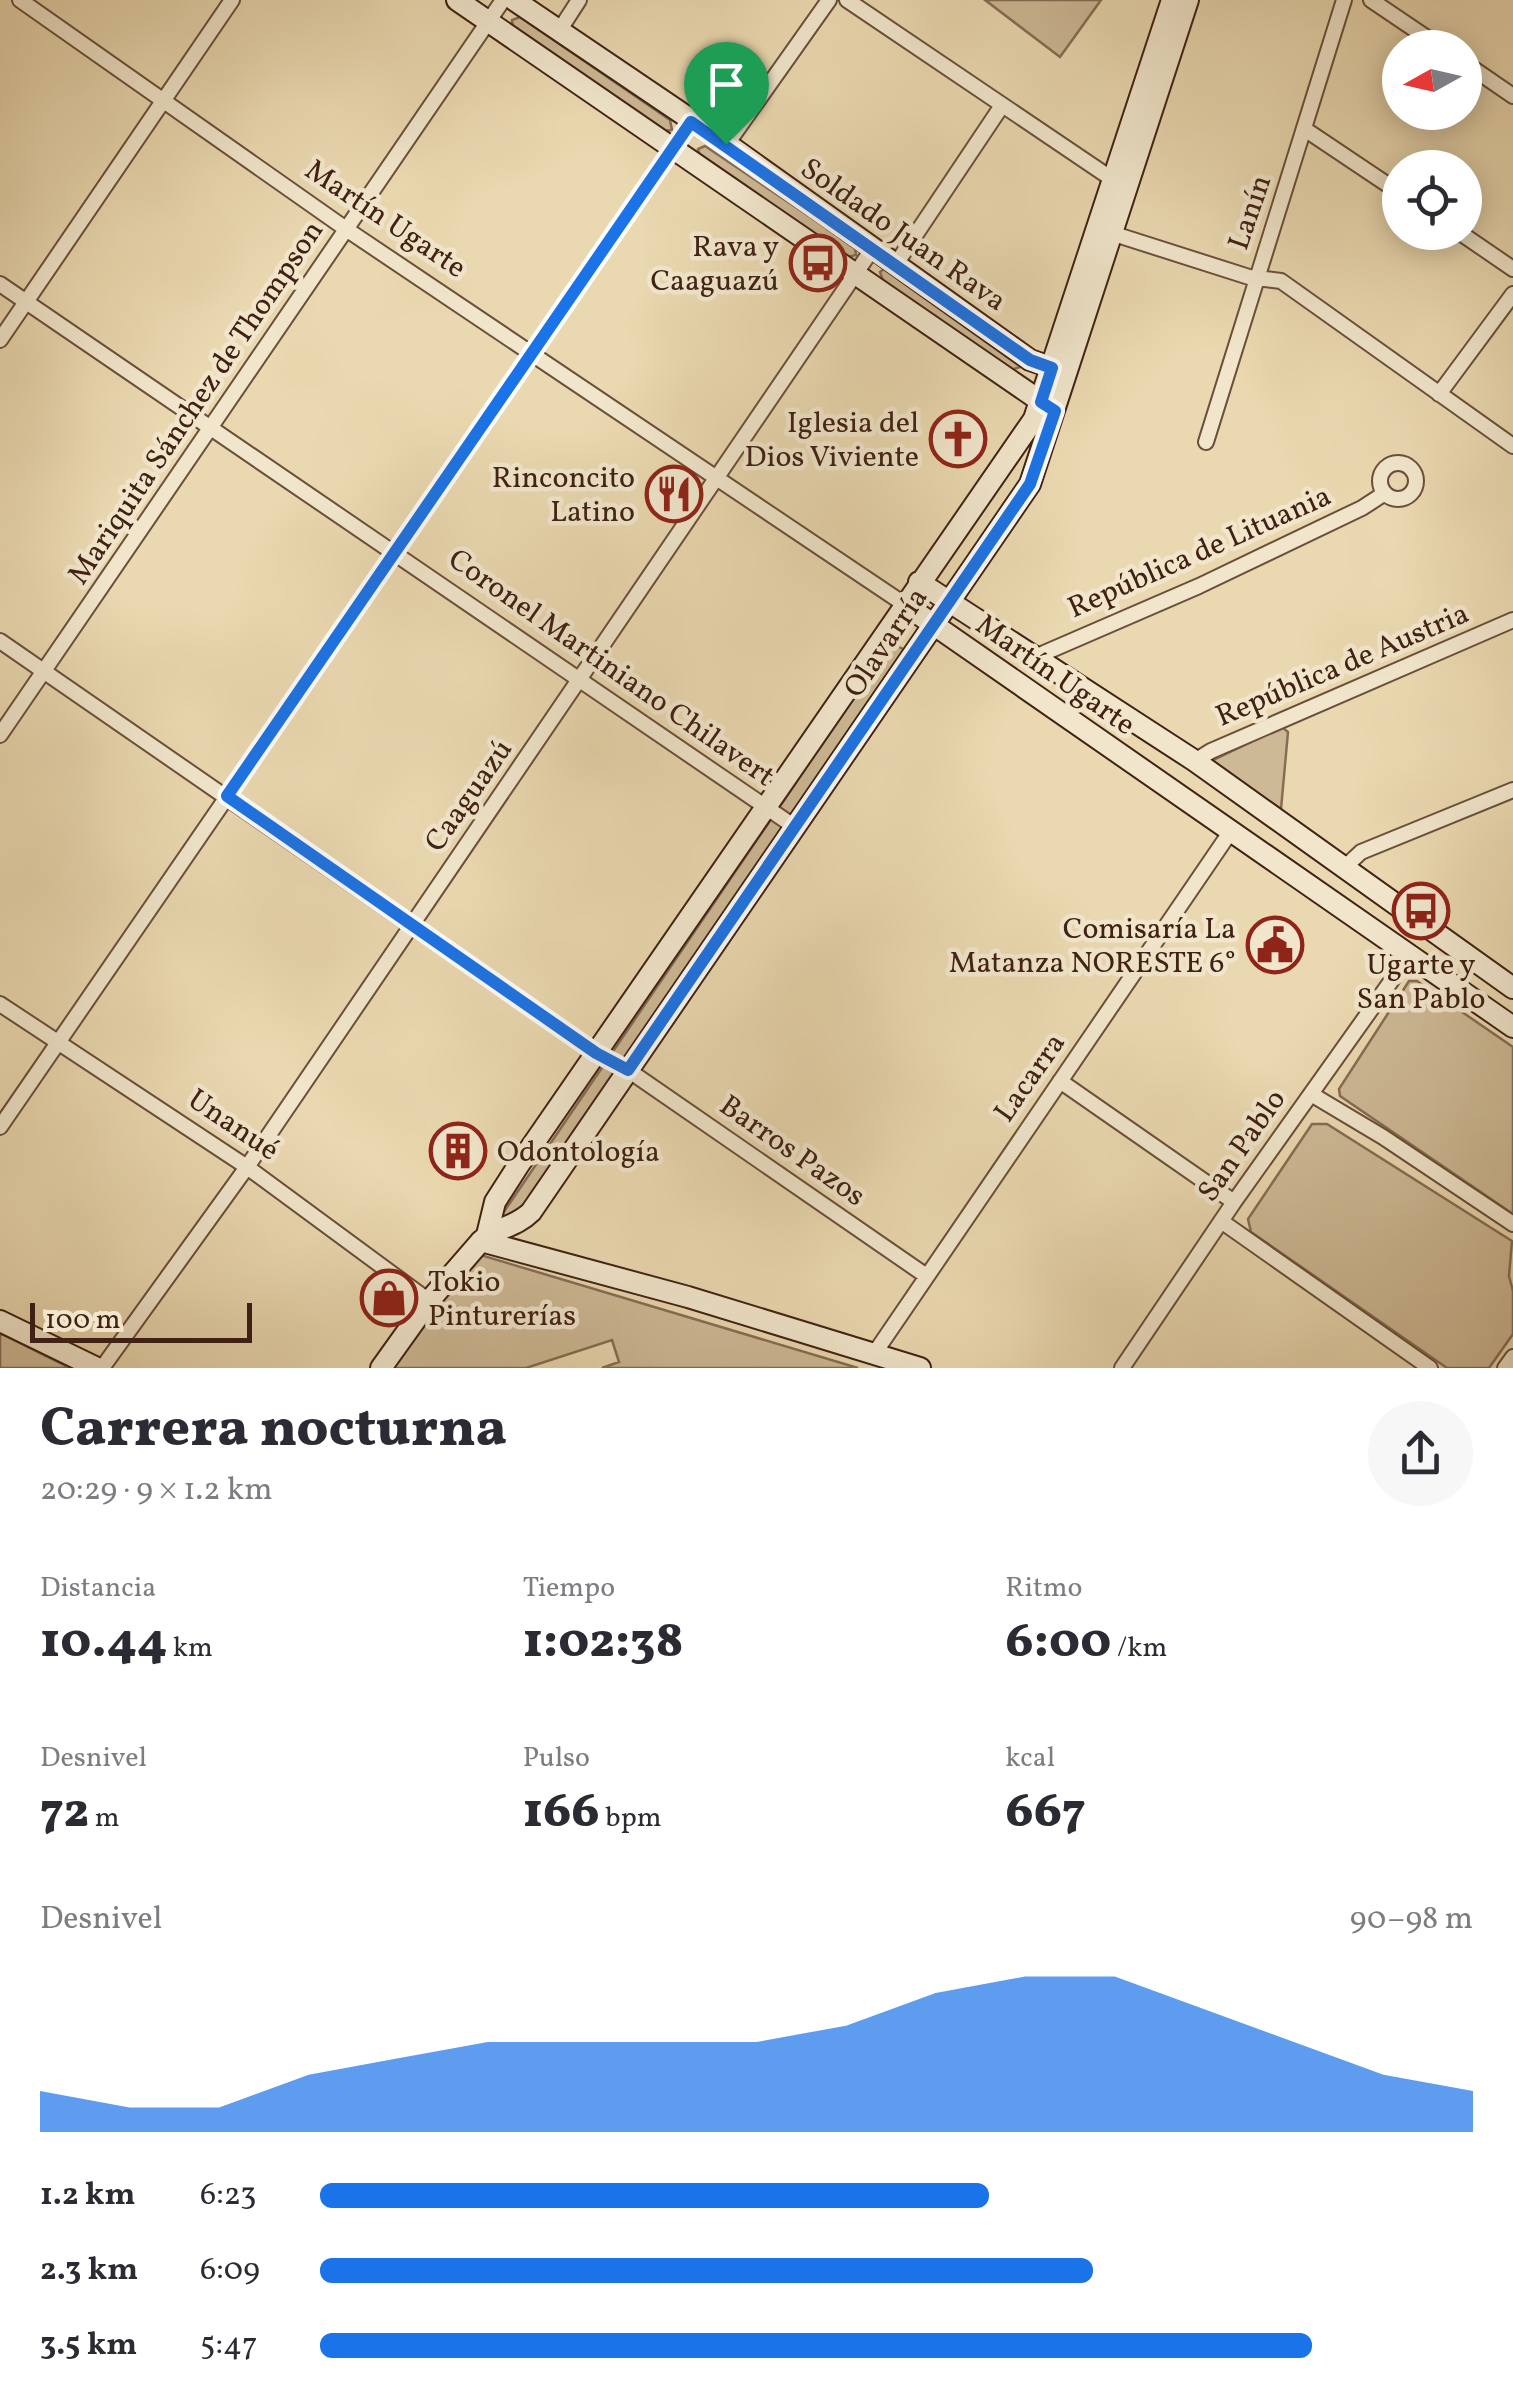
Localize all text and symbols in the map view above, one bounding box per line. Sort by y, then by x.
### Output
north arrow [1382,30,1482,130]
map controls [1382,30,1482,250]
pin [684,42,769,145]
icon: arrive [699,57,754,112]
street label: Soldado Juan Rava [791,149,1014,323]
street label: Martín Ugarte [296,150,474,289]
button: locate [1382,150,1482,250]
street label: Lanín [1219,170,1283,256]
street label: Mariquita Sánchez de Thompson [59,213,335,593]
place label: Rava y Caaguazú [650,227,779,303]
bus stop icon: Rava y Caaguazú [788,233,848,293]
place label: Iglesia del Dios Viviente [745,403,919,479]
church icon: Iglesia del Dios Viviente [928,409,988,469]
place label: Rinconcito Latino [492,458,635,534]
restaurant icon: Rinconcito Latino [644,464,704,524]
street label: República de Lituania [1062,476,1338,630]
street label: Coronel Martiniano Chilavert [439,539,783,798]
street label: Olavarría [834,580,939,707]
street label: República de Austria [1210,594,1476,738]
street label: Martín Ugarte [966,605,1143,746]
street label: Caaguazú [416,731,524,861]
bus stop icon: Ugarte y San Pablo [1391,881,1451,941]
place label: Comisaría La Matanza NORESTE 6° [949,909,1236,985]
public building icon: Comisaría La Matanza NORESTE 6° [1245,915,1305,975]
place label: Ugarte y San Pablo [1357,945,1485,1021]
street label: Lacarra [985,1025,1077,1131]
street label: Unanué [179,1080,287,1172]
street label: San Pablo [1188,1081,1297,1211]
street label: Barros Pazos [710,1086,873,1218]
building icon: Odontología [428,1121,488,1181]
place label: Odontología [497,1132,660,1174]
place label: Tokio Pinturerías [428,1262,576,1338]
shop icon: Tokio Pinturerías [359,1268,419,1328]
scale bar [30,1298,252,1342]
text: 100 m [45,1301,120,1340]
text: Carrera nocturna [40,1393,507,1469]
button: share [1368,1401,1473,1506]
text: 20:29 · 9 × 1.2 km [40,1469,273,1513]
text: Distancia [40,1569,156,1608]
text: Tiempo [523,1569,615,1608]
text: Ritmo [1005,1569,1082,1608]
text: 10.44 [40,1608,167,1678]
text: 1:02:38 [523,1608,684,1678]
text: 6:00 [1005,1608,1111,1678]
text: km [167,1629,213,1668]
text: /km [1111,1629,1167,1668]
text: Desnivel [40,1739,147,1778]
text: Pulso [523,1739,590,1778]
text: kcal [1005,1739,1055,1778]
text: 72 [40,1778,89,1848]
text: 166 [523,1778,600,1848]
text: 667 [1005,1778,1086,1848]
text: m [89,1799,120,1838]
text: bpm [600,1799,661,1838]
text: Desnivel [40,1898,162,1942]
text: 90–98 m [1350,1898,1473,1942]
text: 1.2 km [40,2174,135,2218]
text: 6:23 [200,2174,256,2218]
text: 2.3 km [40,2249,138,2293]
text: 6:09 [200,2249,260,2293]
text: 3.5 km [40,2324,137,2368]
text: 5:47 [200,2324,258,2368]

